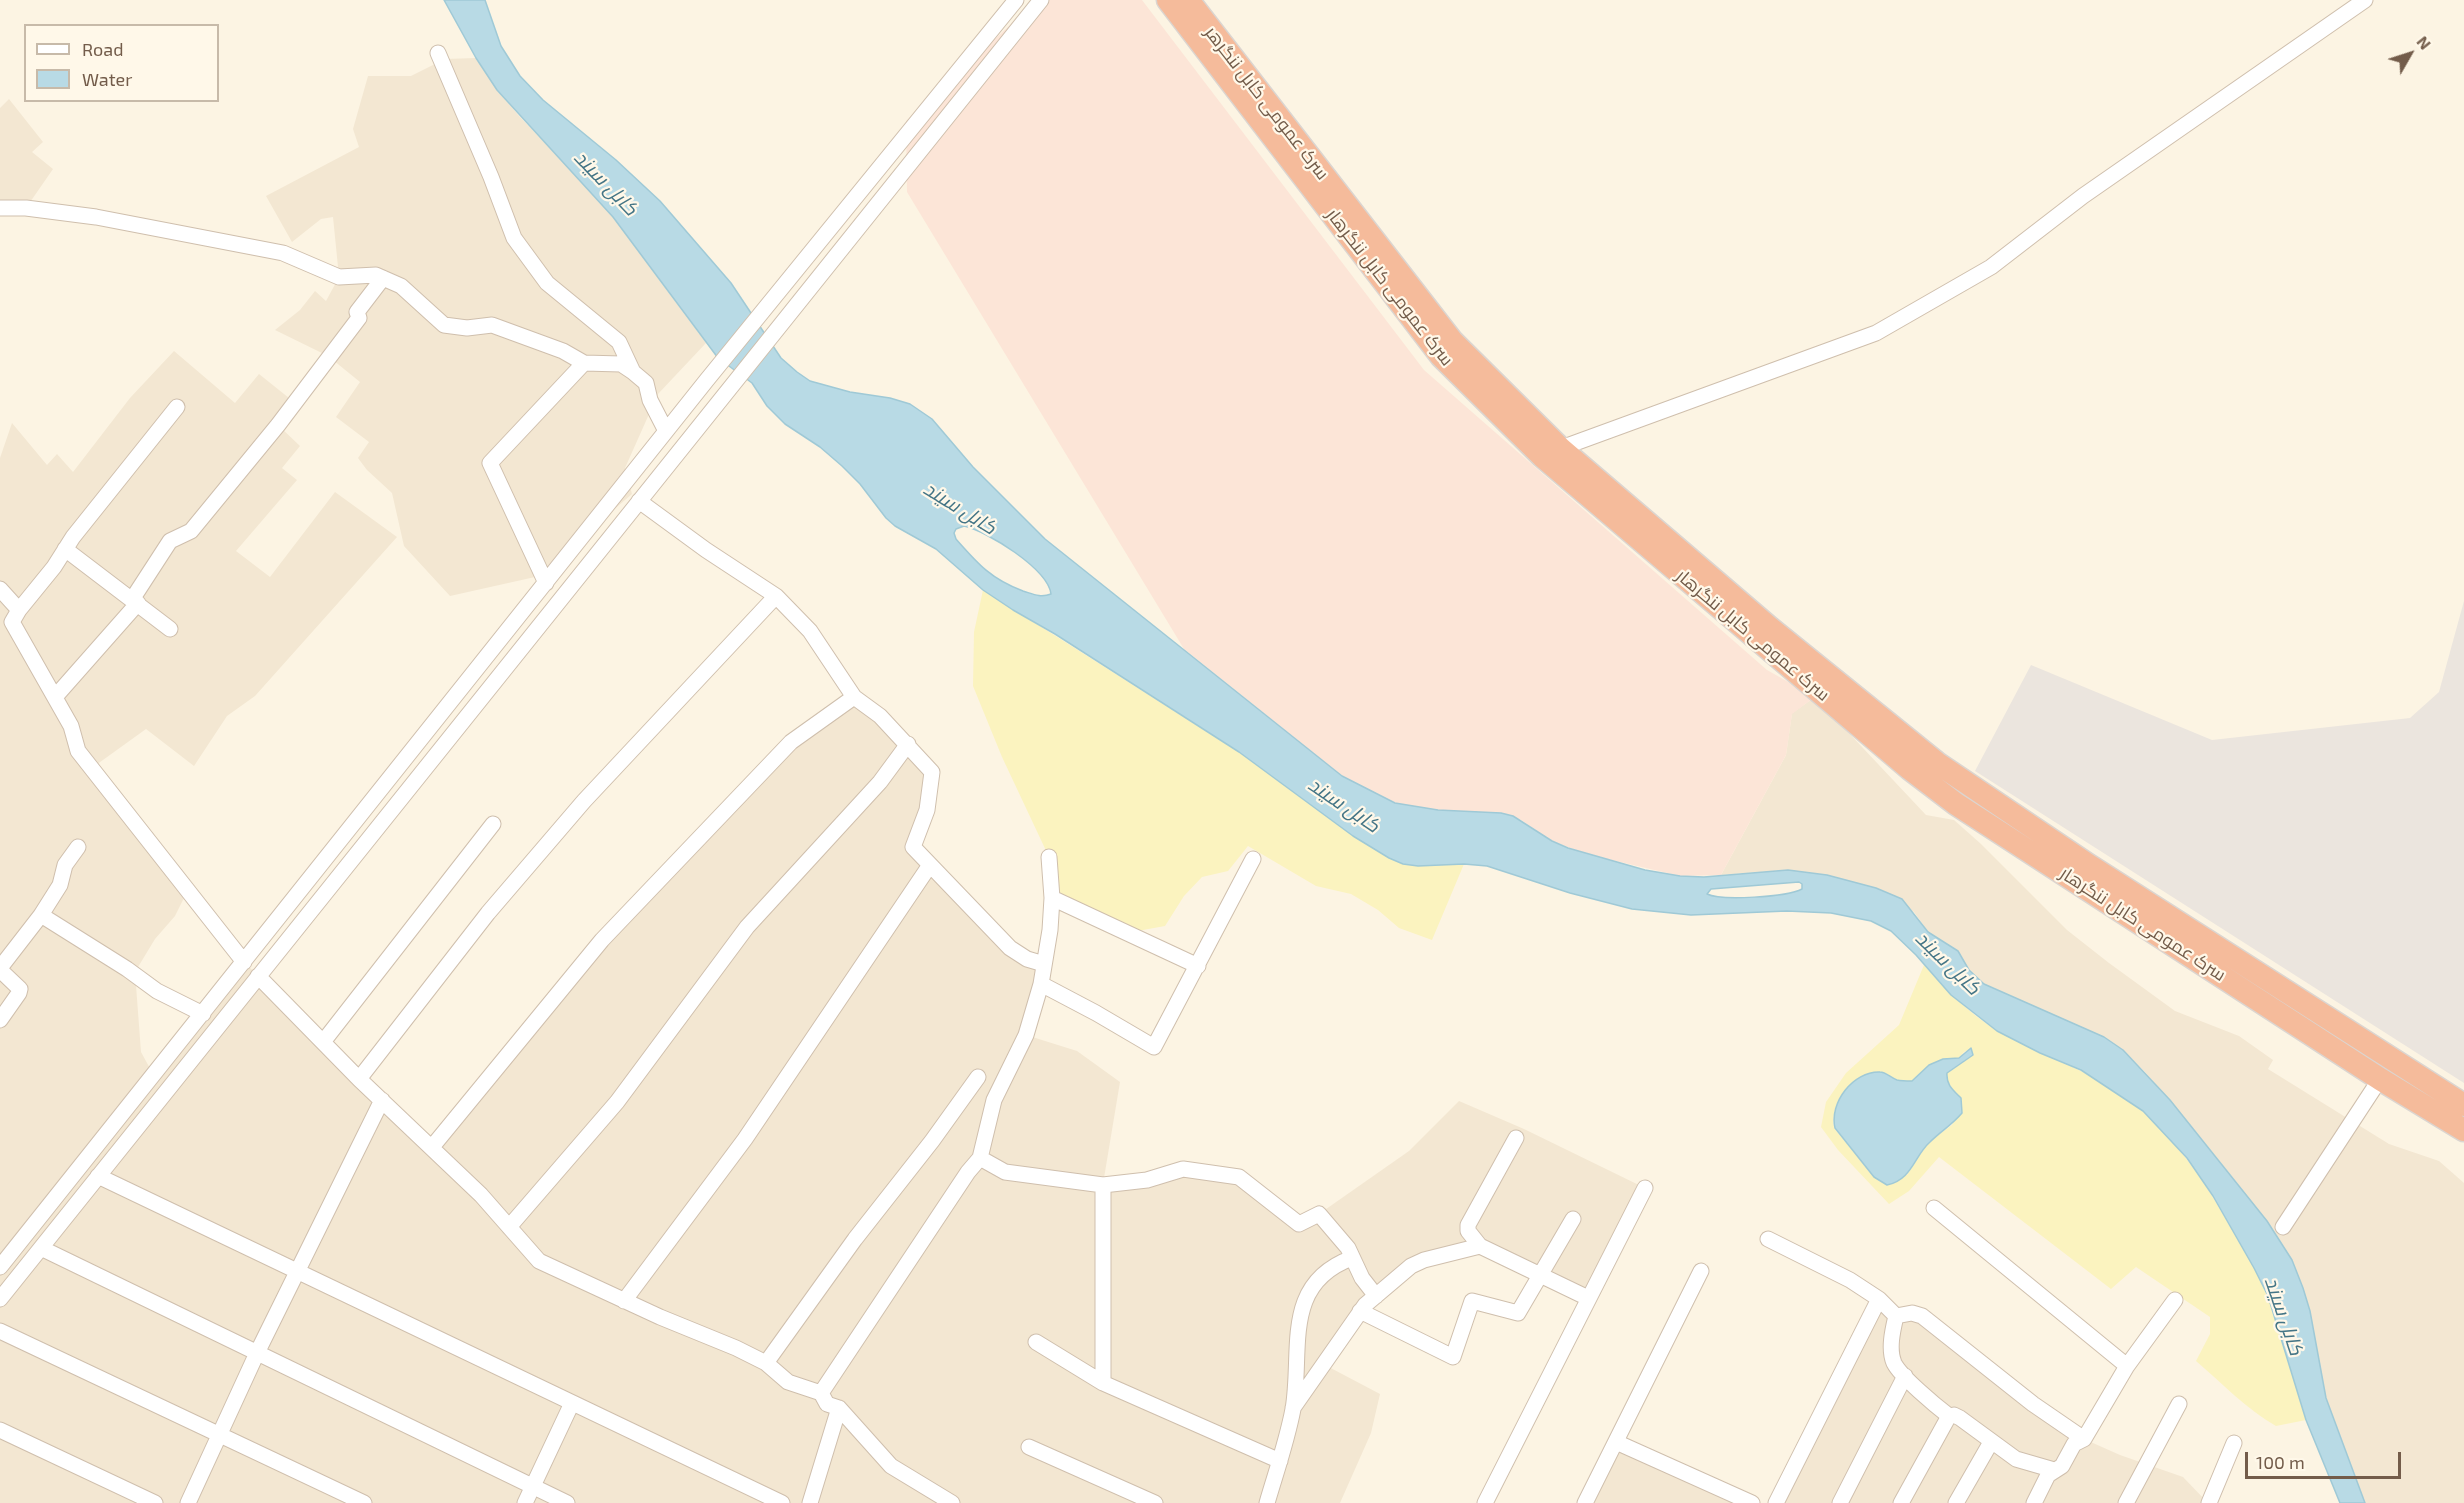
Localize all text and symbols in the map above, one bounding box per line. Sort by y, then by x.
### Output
street label: سرک عمومی کابل ننگرهر [1200,22,1334,184]
legend [24,24,219,102]
north arrow [2380,24,2440,84]
text: N [2413,32,2435,53]
text: Road [82,38,123,60]
text: Water [82,68,132,90]
water label: کابل سيند [569,145,643,221]
street label: سرک عمومی کابل ننگرهار [1322,204,1458,370]
water label: کابل سيند [919,476,1001,540]
street label: سرک عمومی کابل ننگرهار [1672,565,1834,705]
water label: کابل سيند [1304,772,1384,838]
street label: سرک عمومی کابل ننگرهار [2056,862,2230,986]
water label: کابل سيند [1910,926,1986,1000]
water label: کابل سيند [2259,1274,2309,1358]
scale bar [2248,1440,2404,1478]
text: 100 m [2256,1451,2305,1473]

